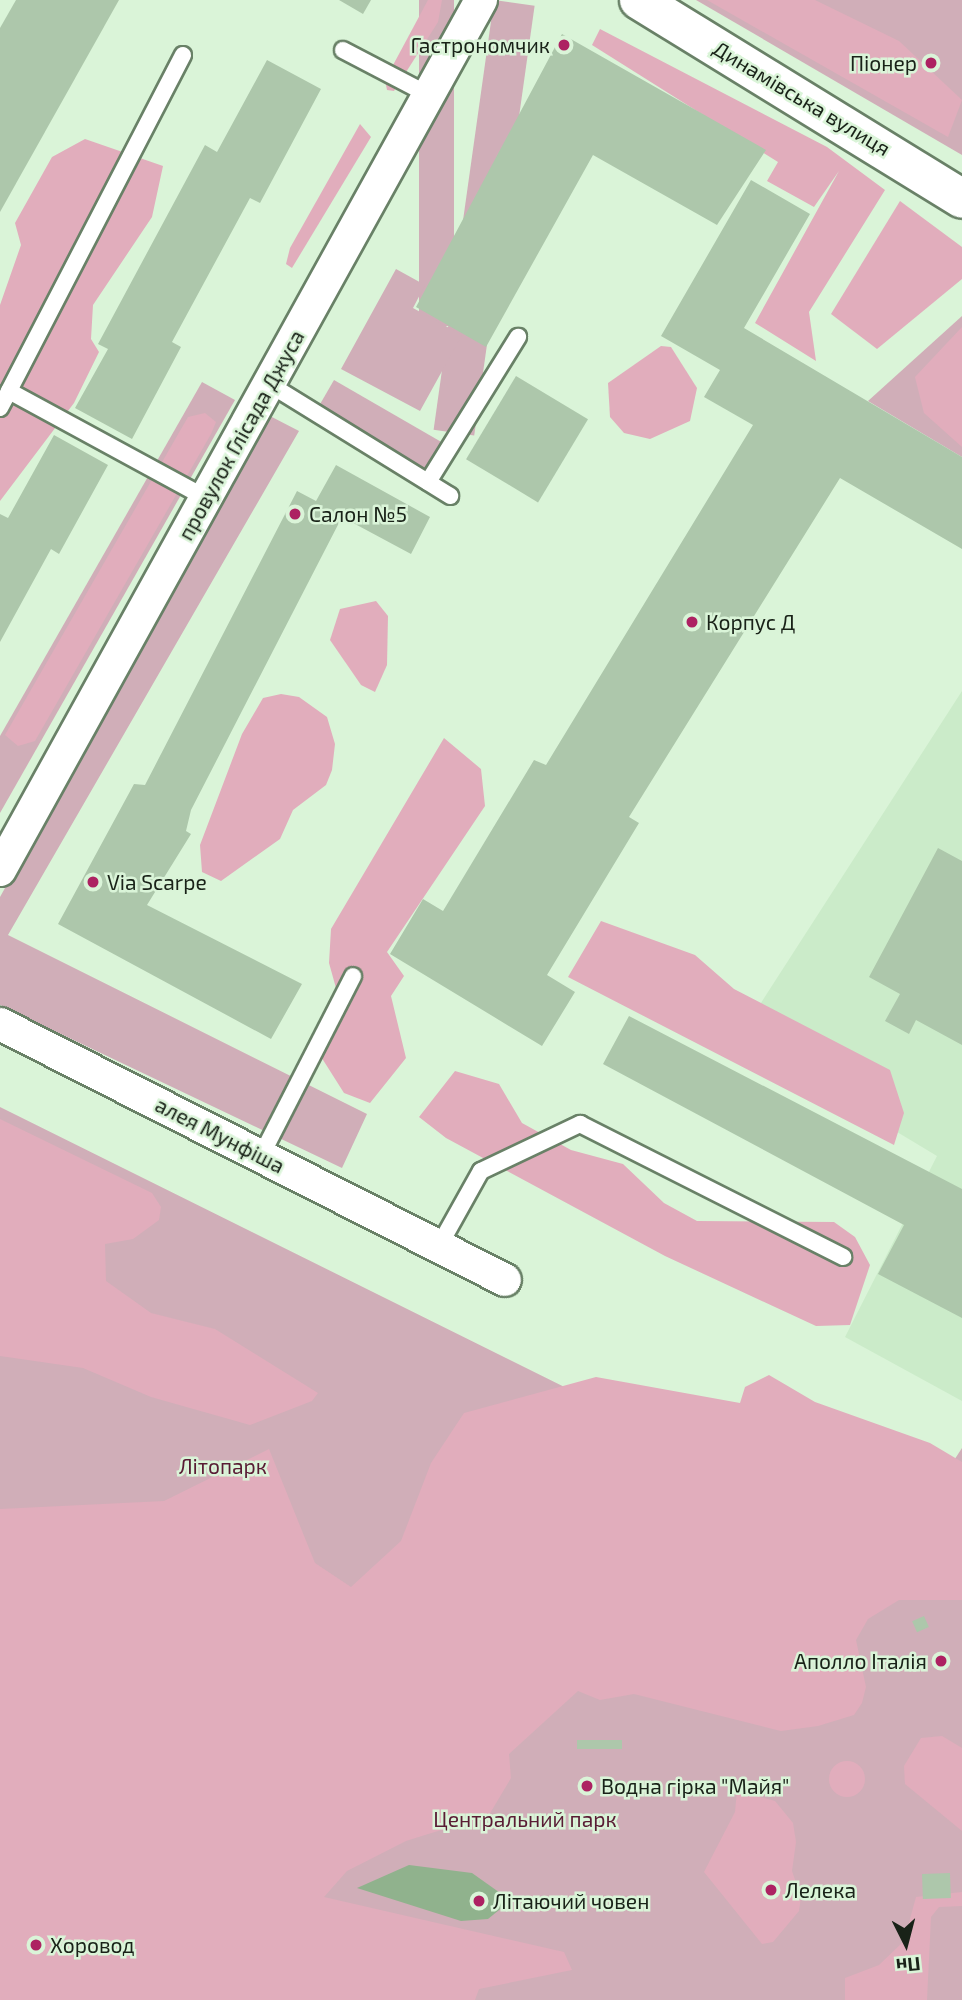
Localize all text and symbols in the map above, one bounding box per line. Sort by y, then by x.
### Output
place label: Гастрономчик [410,32,550,58]
street label: Динамівська вулиця [709,35,895,161]
marker: Гастрономчик [556,37,572,53]
place label: Піонер [850,50,917,76]
marker: Піонер [923,55,939,71]
street label: провулок Глісада Джуса [173,325,309,545]
place label: Салон №5 [309,501,407,527]
marker: Салон №5 [287,506,303,522]
place label: Корпус Д [706,609,795,635]
marker: Корпус Д [684,614,700,630]
place label: Via Scarpe [107,869,207,895]
marker: Via Scarpe [85,874,101,890]
street label: алея Мунфіша [151,1092,289,1178]
park label: Літопарк [179,1453,267,1479]
place label: Аполло Італія [794,1648,927,1674]
marker: Аполло Італія [933,1653,949,1669]
place label: Водна гірка "Майя" [601,1773,790,1799]
marker: Водна гірка "Майя" [579,1778,595,1794]
park label: Центральний парк [433,1806,617,1832]
place label: Лелека [785,1877,856,1903]
marker: Лелека [763,1882,779,1898]
place label: Літаючий човен [493,1888,649,1914]
marker: Літаючий човен [471,1893,487,1909]
north arrow [871,1909,941,1979]
place label: Хоровод [50,1932,135,1958]
marker: Хоровод [28,1937,44,1953]
text: Пн [895,1953,922,1978]

